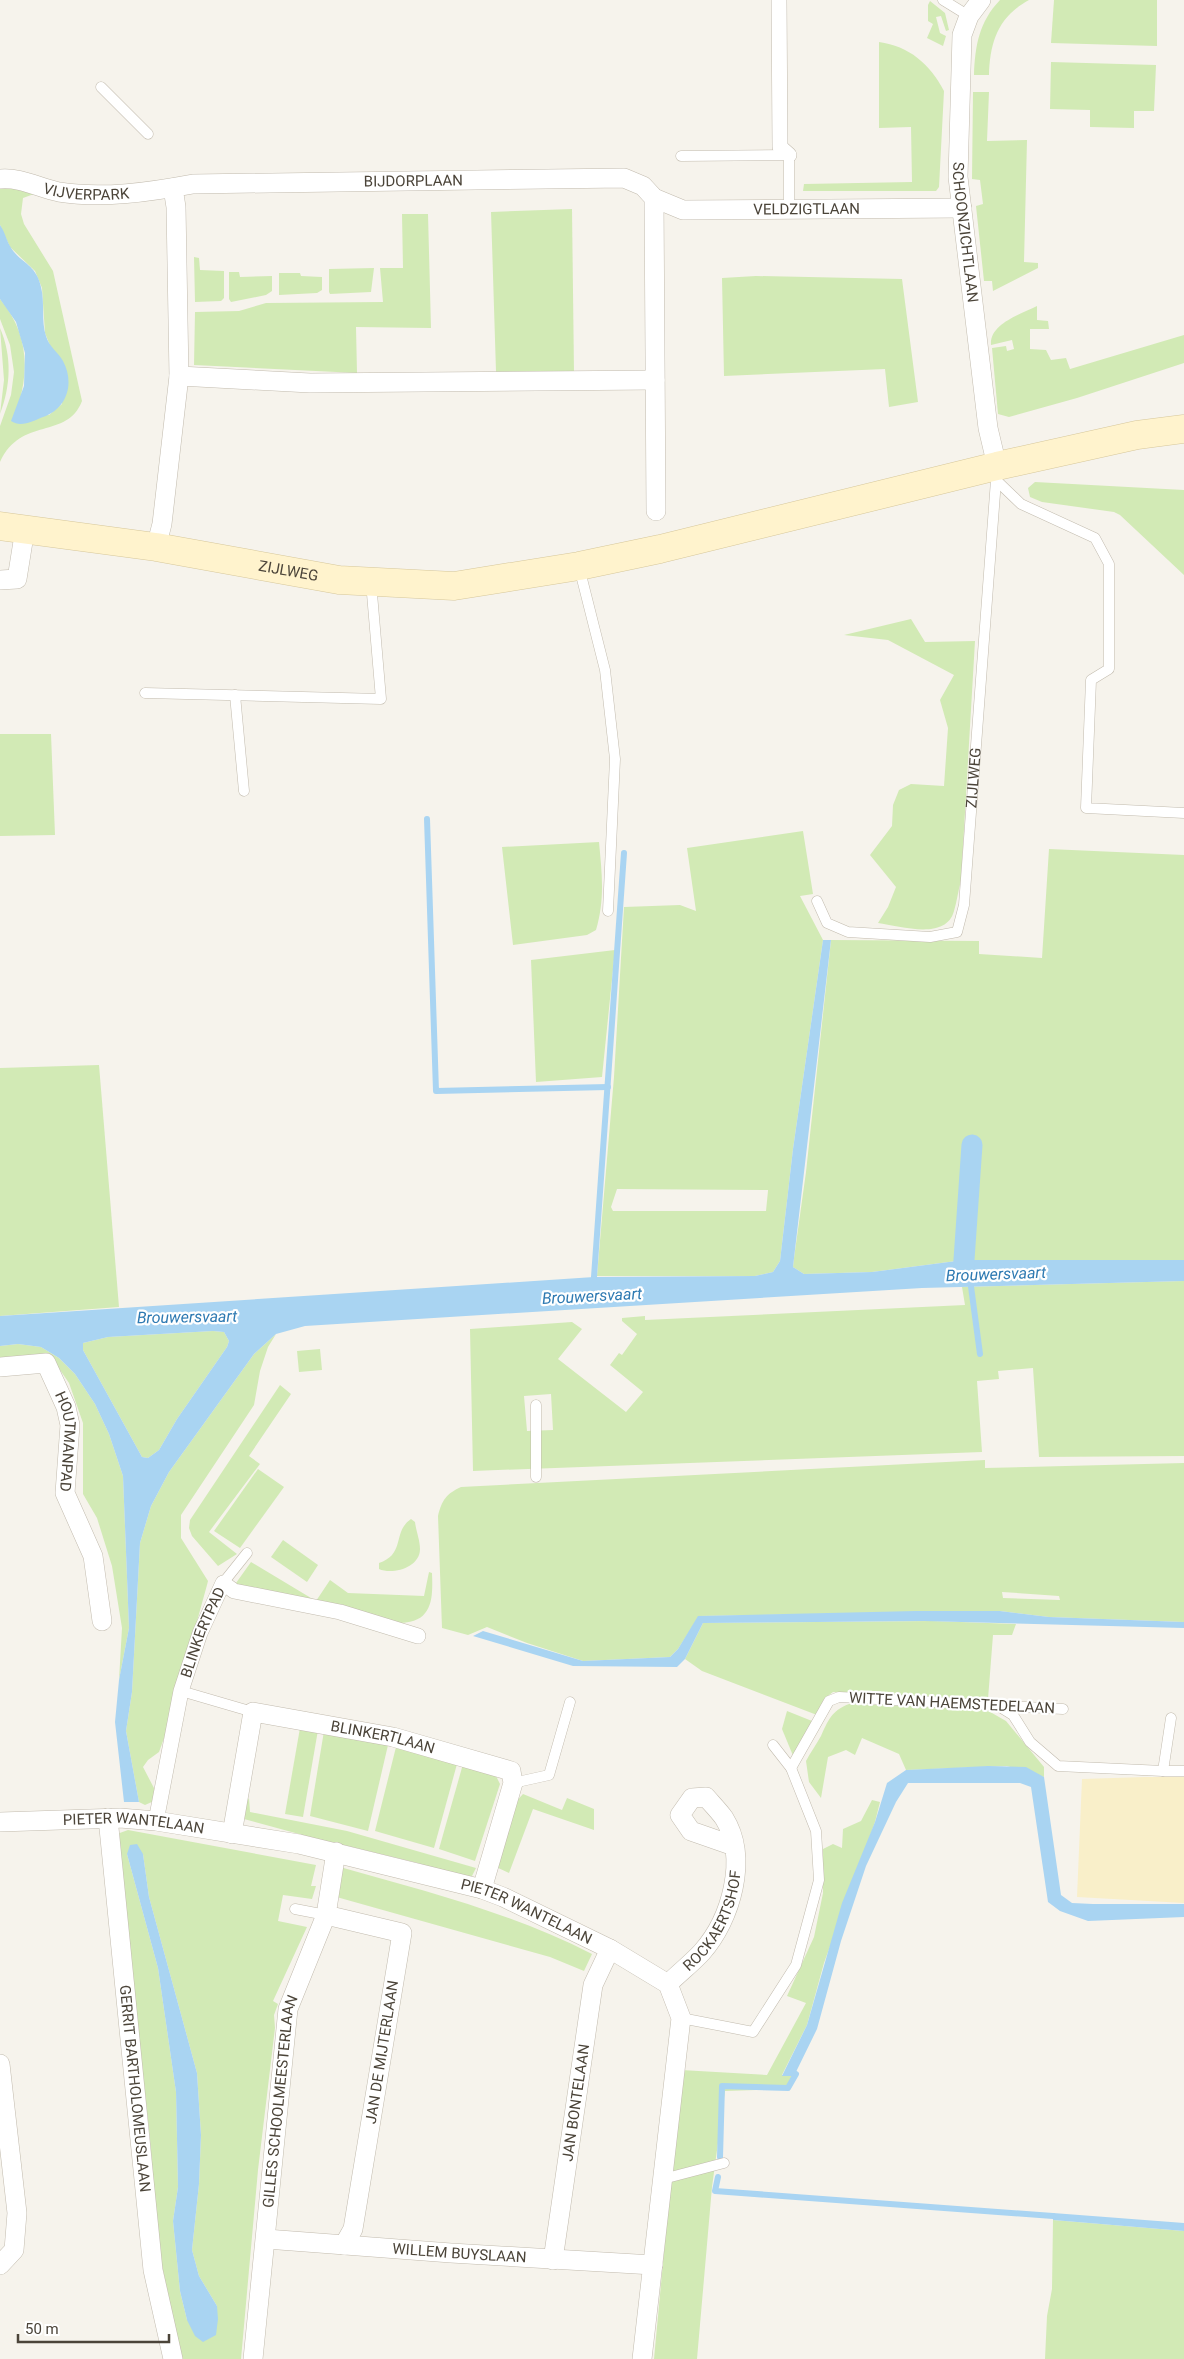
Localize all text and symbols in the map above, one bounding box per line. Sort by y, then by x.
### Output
street label: SCHOONZICHTLAAN [949,162,982,304]
street label: BIJDORPLAAN [364,171,463,191]
street label: VIJVERPARK [41,179,130,204]
street label: VELDZIGTLAAN [753,200,860,218]
street label: ZIJLWEG [257,557,320,585]
street label: ZIJLWEG [962,747,985,809]
water label: Brouwersvaart [946,1263,1047,1285]
water label: Brouwersvaart [541,1284,644,1308]
water label: Brouwersvaart [137,1307,238,1327]
street label: HOUTMANPAD [51,1388,79,1492]
street label: BLINKERTPAD [177,1584,229,1680]
street label: WITTE VAN HAEMSTEDELAAN [849,1689,1055,1717]
street label: BLINKERTLAAN [329,1717,437,1758]
street label: PIETER WANTELAAN [63,1809,206,1838]
street label: ROCKAERTSHOF [679,1869,745,1975]
street label: PIETER WANTELAAN [459,1875,595,1948]
street label: JAN DE MIJTERLAAN [362,1979,402,2125]
street label: GERRIT BARTHOLOMEUSLAAN [116,1984,154,2193]
street label: GILLES SCHOOLMEESTERLAAN [259,1992,302,2209]
street label: JAN BONTELAAN [558,2043,593,2163]
street label: WILLEM BUYSLAAN [392,2240,527,2266]
scale bar [18,2312,169,2344]
text: 50 m [25,2320,59,2338]

